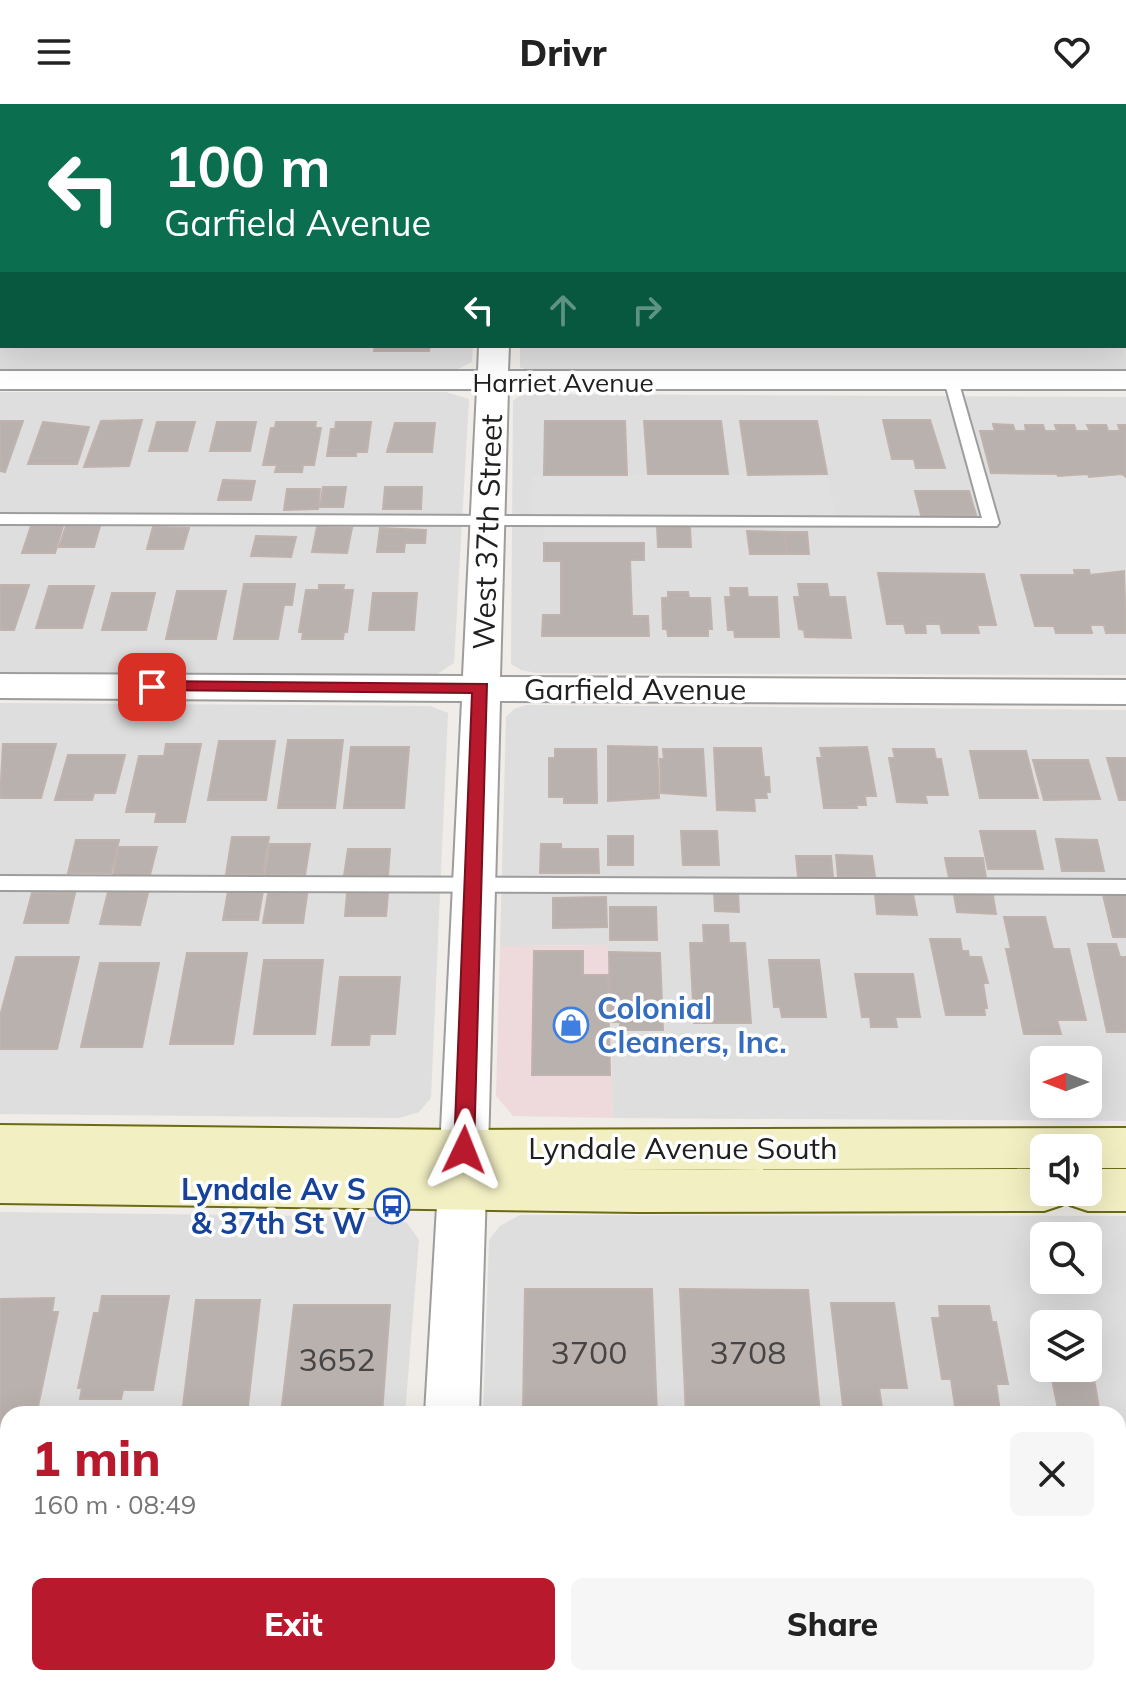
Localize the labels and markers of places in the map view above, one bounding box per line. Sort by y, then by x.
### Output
pin [118,653,186,721]
place label: Colonial Cleaners, Inc. [597,989,787,1061]
shop icon: Colonial Cleaners, Inc. [552,1006,590,1044]
place label: Lyndale Av S & 37th St W [181,1170,366,1242]
bus stop icon: Lyndale Av S & 37th St W [373,1187,411,1225]

